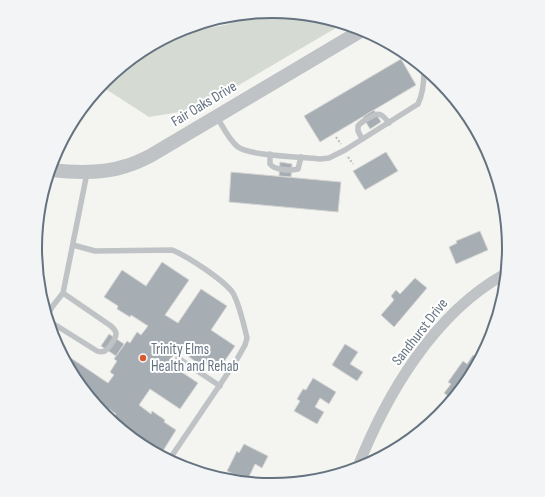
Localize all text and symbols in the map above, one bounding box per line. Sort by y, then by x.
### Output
street label: Fair Oaks Drive [168,77,240,131]
street label: Sandhurst Drive [388,295,452,369]
place label: Trinity Elms Health and Rehab [151,340,239,376]
marker: Trinity Elms Health and Rehab [138,353,148,363]

